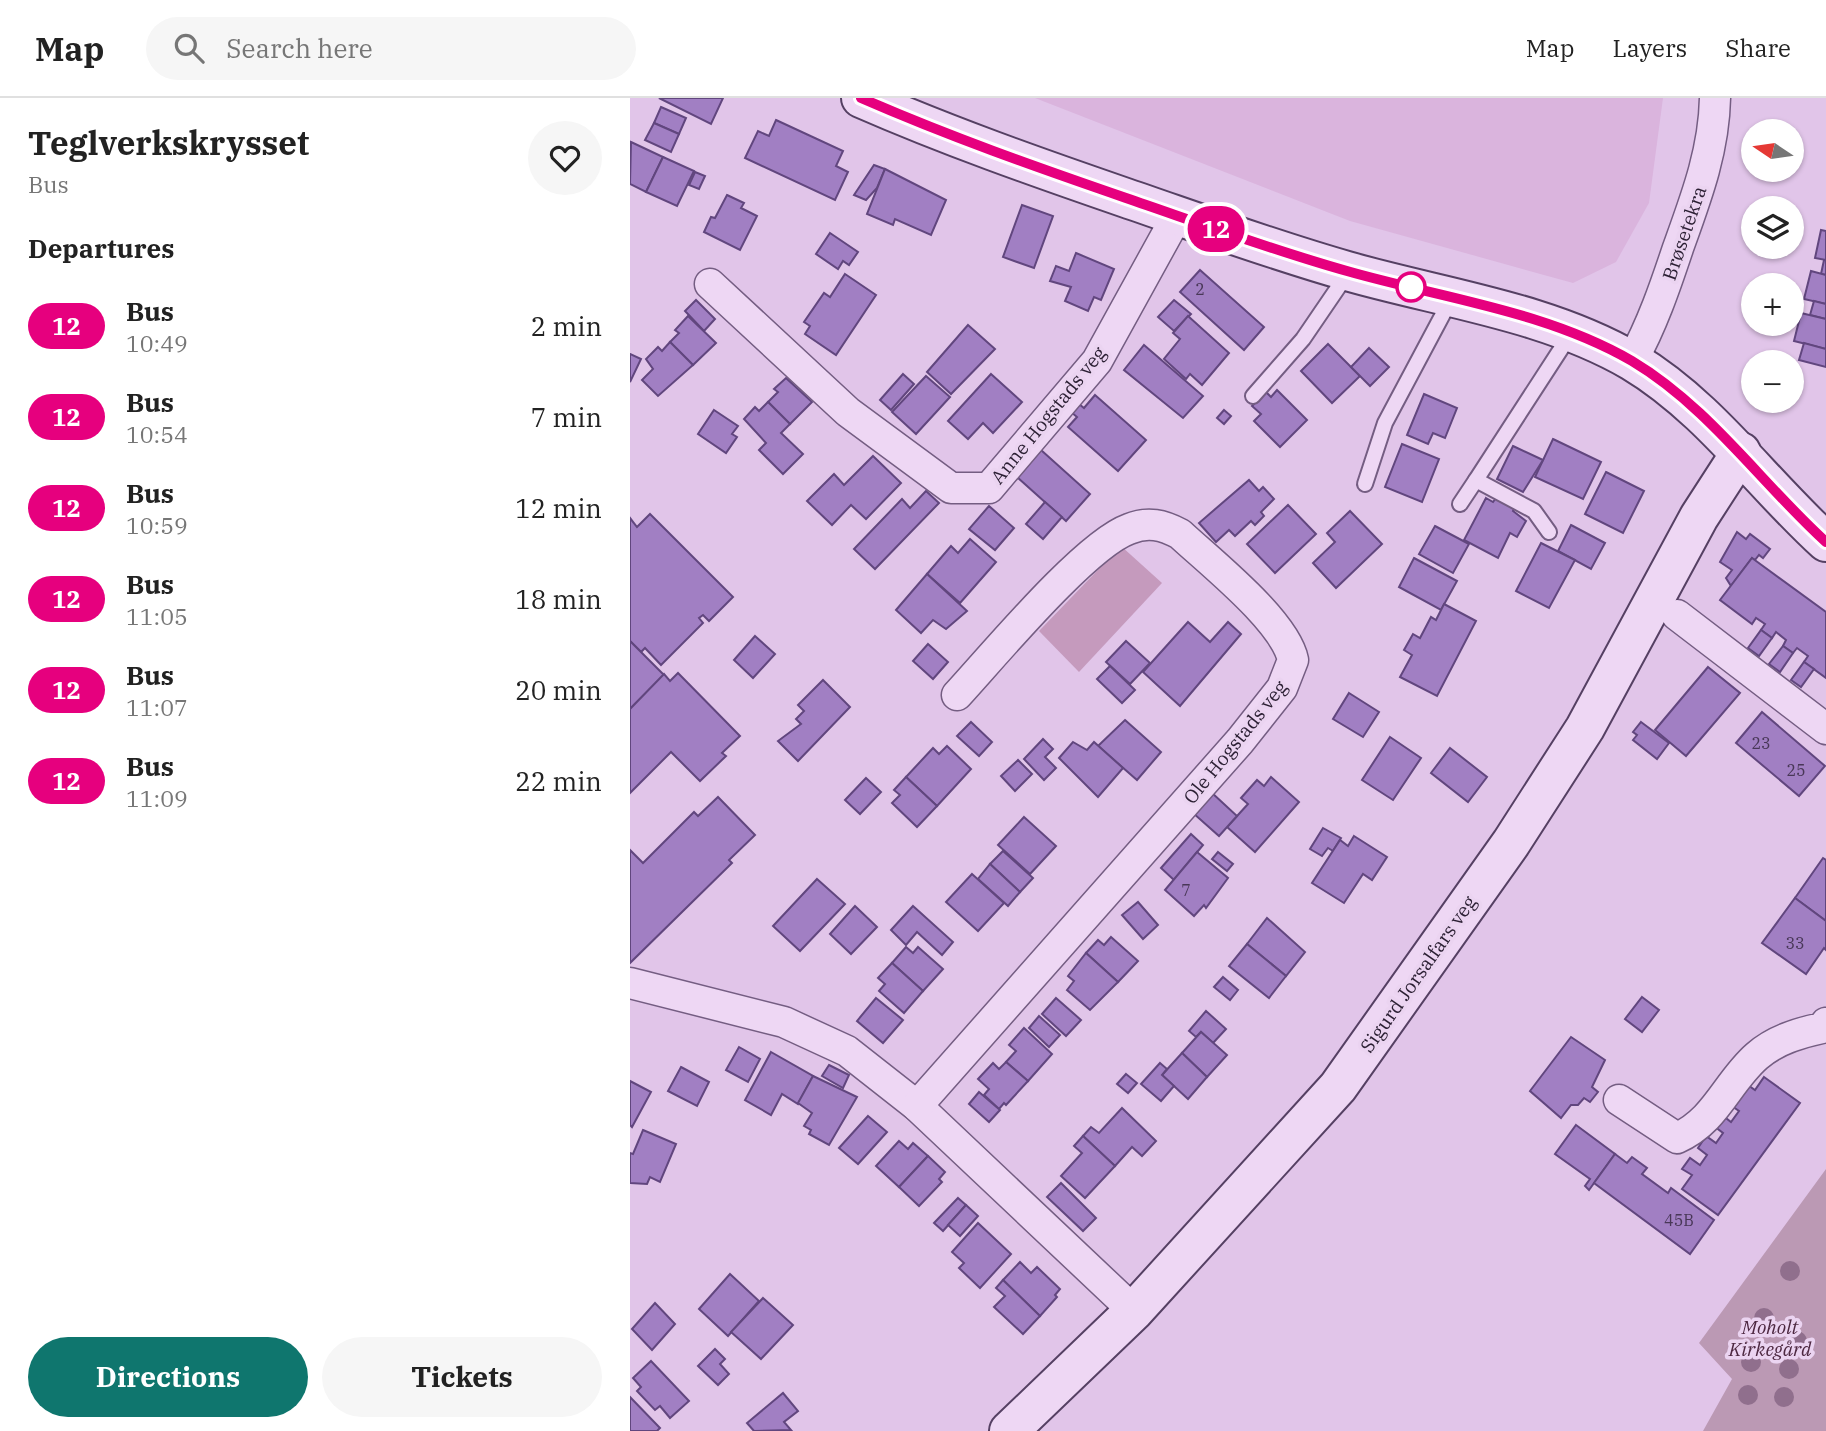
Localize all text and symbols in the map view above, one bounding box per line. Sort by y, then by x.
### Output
search box [146,17,636,80]
text: Map [35,27,104,70]
icon: search [170,29,208,67]
text: Search here [226,31,373,65]
text: Map [1526,32,1574,64]
text: Layers [1612,32,1687,64]
text: Share [1725,32,1791,64]
north arrow [1741,119,1804,182]
map controls [1741,119,1804,413]
text: Teglverkskrysset [28,121,309,164]
button: heart [528,121,602,195]
text: Bus [28,169,69,199]
street label: Brøsetekra [1657,183,1711,283]
button: layers [1741,196,1804,259]
line badge: 12 [1184,206,1248,252]
text: 12 [1202,213,1230,245]
text: Departures [28,231,174,265]
unlabelled marker [1396,272,1426,302]
button: + [1741,273,1804,336]
house number: 2 [1195,279,1205,299]
text: Bus [126,294,174,328]
text: 2 min [531,309,602,343]
text: 12 [52,310,81,342]
text: 10:49 [126,328,188,358]
street label: Anne Hogstads veg [985,341,1111,489]
button: − [1741,350,1804,413]
text: Bus [126,385,174,419]
text: 7 min [531,400,602,434]
text: 12 [52,401,81,433]
text: 10:54 [126,419,188,449]
text: Bus [126,476,174,510]
text: 12 min [515,491,602,525]
text: 12 [52,492,81,524]
text: 10:59 [126,510,188,540]
text: Bus [126,567,174,601]
text: 18 min [515,582,602,616]
text: 12 [52,583,81,615]
text: 11:05 [126,601,188,631]
text: Bus [126,658,174,692]
text: 20 min [515,673,602,707]
text: 12 [52,674,81,706]
street label: Ole Hogstads veg [1178,675,1293,809]
text: 11:07 [126,692,188,722]
house number: 23 [1751,733,1771,753]
text: Bus [126,749,174,783]
house number: 25 [1786,760,1806,780]
text: 22 min [515,764,602,798]
text: 12 [52,765,81,797]
text: 11:09 [126,783,188,813]
house number: 7 [1181,880,1191,900]
street label: Sigurd Jorsalfars veg [1355,890,1482,1057]
house number: 33 [1785,933,1805,953]
house number: 45B [1664,1210,1694,1230]
park label: Moholt Kirkegård [1728,1315,1812,1361]
button: Directions [28,1337,308,1417]
button: Tickets [322,1337,602,1417]

